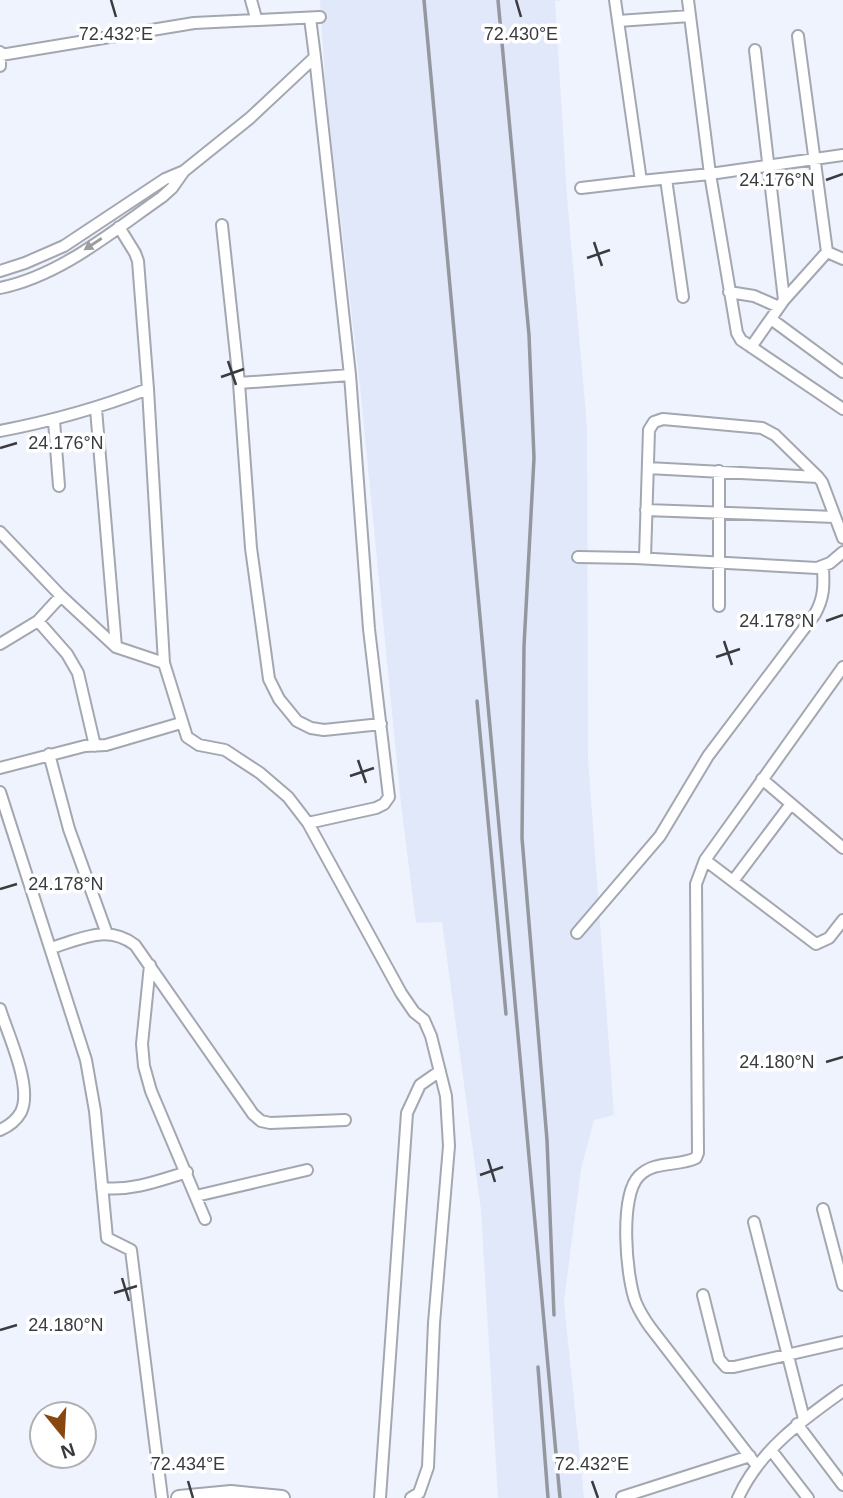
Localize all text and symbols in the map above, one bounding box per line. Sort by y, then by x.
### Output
text: 72.432°E [79,24,153,44]
text: 72.430°E [484,24,558,44]
text: 24.176°N [739,170,815,190]
one-way arrow [84,237,103,250]
text: 24.176°N [28,433,104,453]
text: 24.178°N [739,611,815,631]
text: 24.178°N [28,874,104,894]
text: 24.180°N [739,1052,815,1072]
text: 24.180°N [28,1315,104,1335]
north arrow [28,1400,98,1470]
text: N [58,1439,78,1463]
text: 72.434°E [151,1454,225,1474]
text: 72.432°E [555,1454,629,1474]

